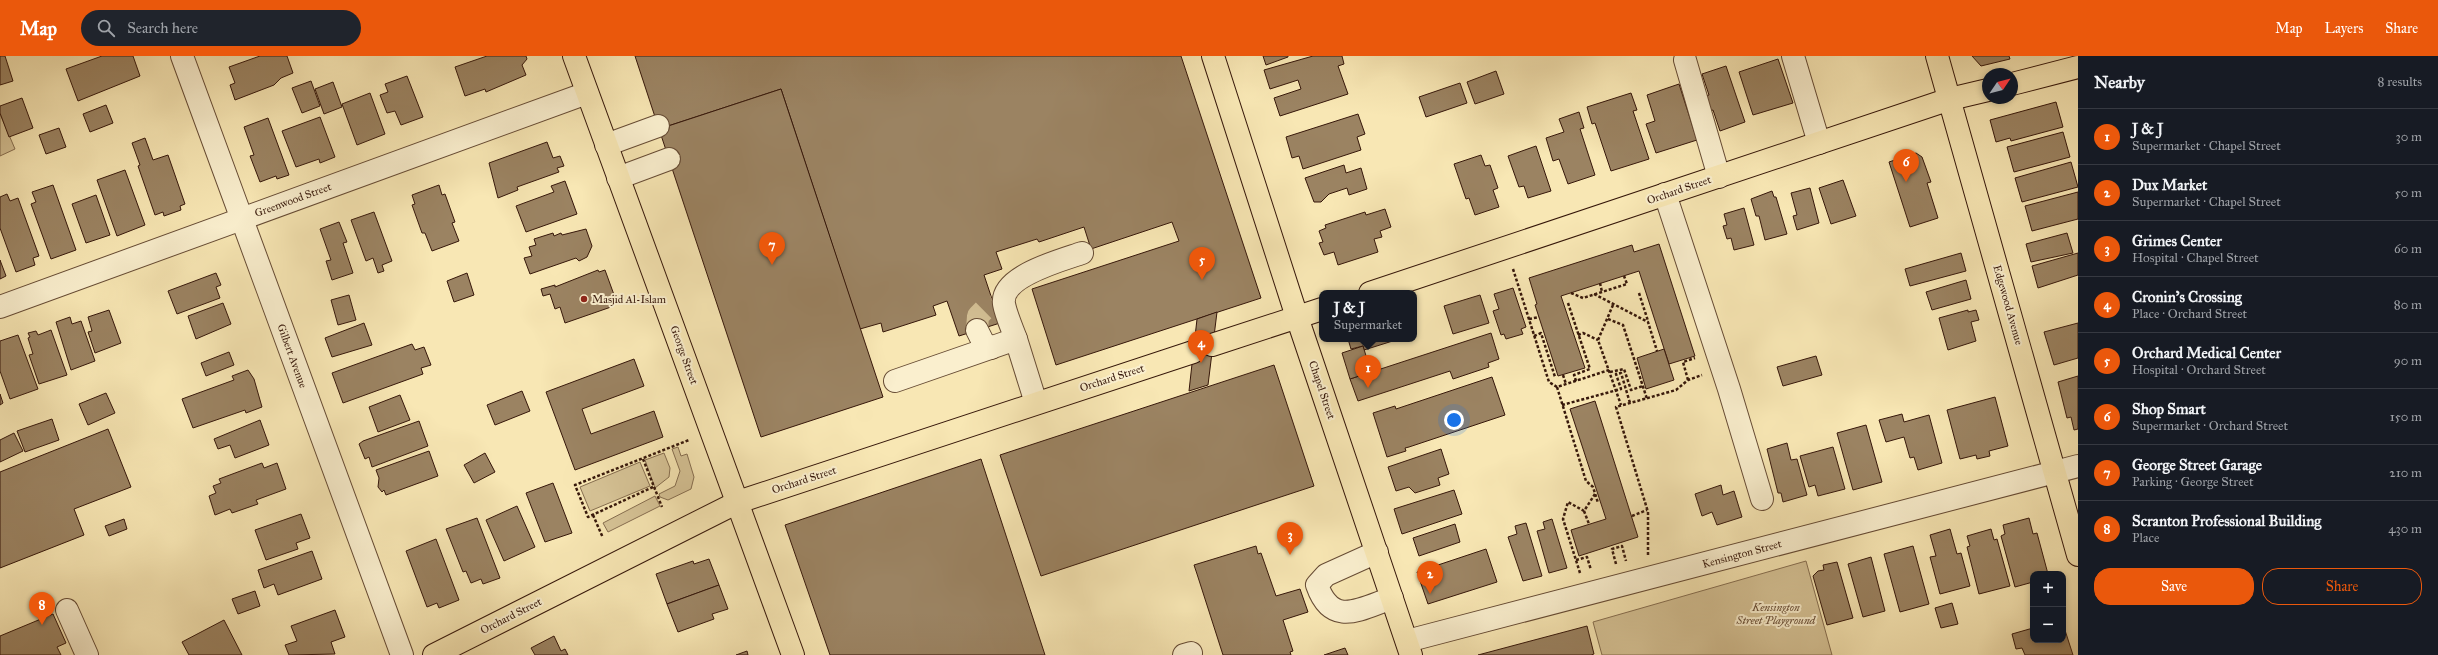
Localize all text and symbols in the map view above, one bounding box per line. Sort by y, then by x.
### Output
search box [81,10,361,46]
text: Map [20,17,57,40]
icon: search [95,17,117,39]
text: Search here [127,19,198,37]
text: Map [2275,20,2303,37]
text: Layers [2325,20,2363,37]
text: Share [2385,20,2418,37]
north arrow [1982,68,2018,104]
text: Nearby [2094,72,2145,93]
text: 8 results [2378,74,2422,90]
text: J & J [2132,120,2163,138]
text: 1 [2104,129,2110,145]
text: 30 m [2396,129,2422,145]
text: Supermarket · Chapel Street [2132,138,2281,154]
pin: 6 [1893,149,1919,182]
street label: Orchard Street [1645,173,1713,207]
text: Dux Market [2132,176,2207,194]
street label: Greenwood Street [253,180,333,220]
text: 2 [2104,185,2110,201]
text: 50 m [2395,185,2422,201]
text: Supermarket · Chapel Street [2132,194,2281,210]
pin: 7 [759,232,785,265]
text: Grimes Center [2132,232,2222,250]
text: 3 [2104,241,2110,257]
text: 60 m [2394,241,2422,257]
pin: 5 [1189,247,1215,280]
text: Hospital · Chapel Street [2132,250,2259,266]
street label: Edgewood Avenue [1990,264,2026,347]
text: Cronin's Crossing [2132,288,2242,306]
popup [1319,290,1417,342]
place label: Masjid Al-Islam [592,293,667,306]
marker: Masjid Al-Islam [579,294,589,304]
text: 4 [2103,297,2111,313]
text: 80 m [2394,297,2422,313]
text: J & J [1334,299,1365,317]
text: Place · Orchard Street [2132,306,2247,322]
text: Supermarket [1334,317,1402,333]
street label: Gilbert Avenue [274,322,310,390]
street label: George Street [667,324,701,386]
pin: 4 [1188,330,1214,363]
text: Orchard Medical Center [2132,344,2281,362]
text: 5 [2104,353,2110,369]
text: 90 m [2394,353,2422,369]
pin: 1 [1355,355,1381,388]
street label: Chapel Street [1306,359,1338,421]
street label: Orchard Street [1078,361,1146,395]
text: Hospital · Orchard Street [2132,362,2266,378]
text: Shop Smart [2132,400,2206,418]
text: 6 [2104,409,2110,425]
text: 150 m [2390,409,2422,425]
your location [1444,410,1464,430]
text: Supermarket · Orchard Street [2132,418,2288,434]
text: George Street Garage [2132,456,2262,474]
street label: Orchard Street [770,463,838,497]
text: 7 [2104,465,2110,481]
text: 210 m [2389,465,2422,481]
text: Parking · George Street [2132,474,2254,490]
text: Scranton Professional Building [2132,512,2321,530]
text: 8 [2104,521,2110,537]
text: 430 m [2388,521,2422,537]
pin: 3 [1277,522,1303,555]
text: Place [2132,530,2159,546]
street label: Kensington Street [1701,537,1783,571]
pin: 2 [1417,561,1443,594]
button: Save [2094,568,2254,605]
button: Share [2262,568,2422,605]
map controls [2030,571,2066,643]
button: + [2030,571,2066,607]
pin: 8 [29,592,55,625]
street label: Orchard Street [478,595,544,637]
park label: Kensington Street Playground [1736,601,1817,627]
button: − [2030,607,2066,643]

